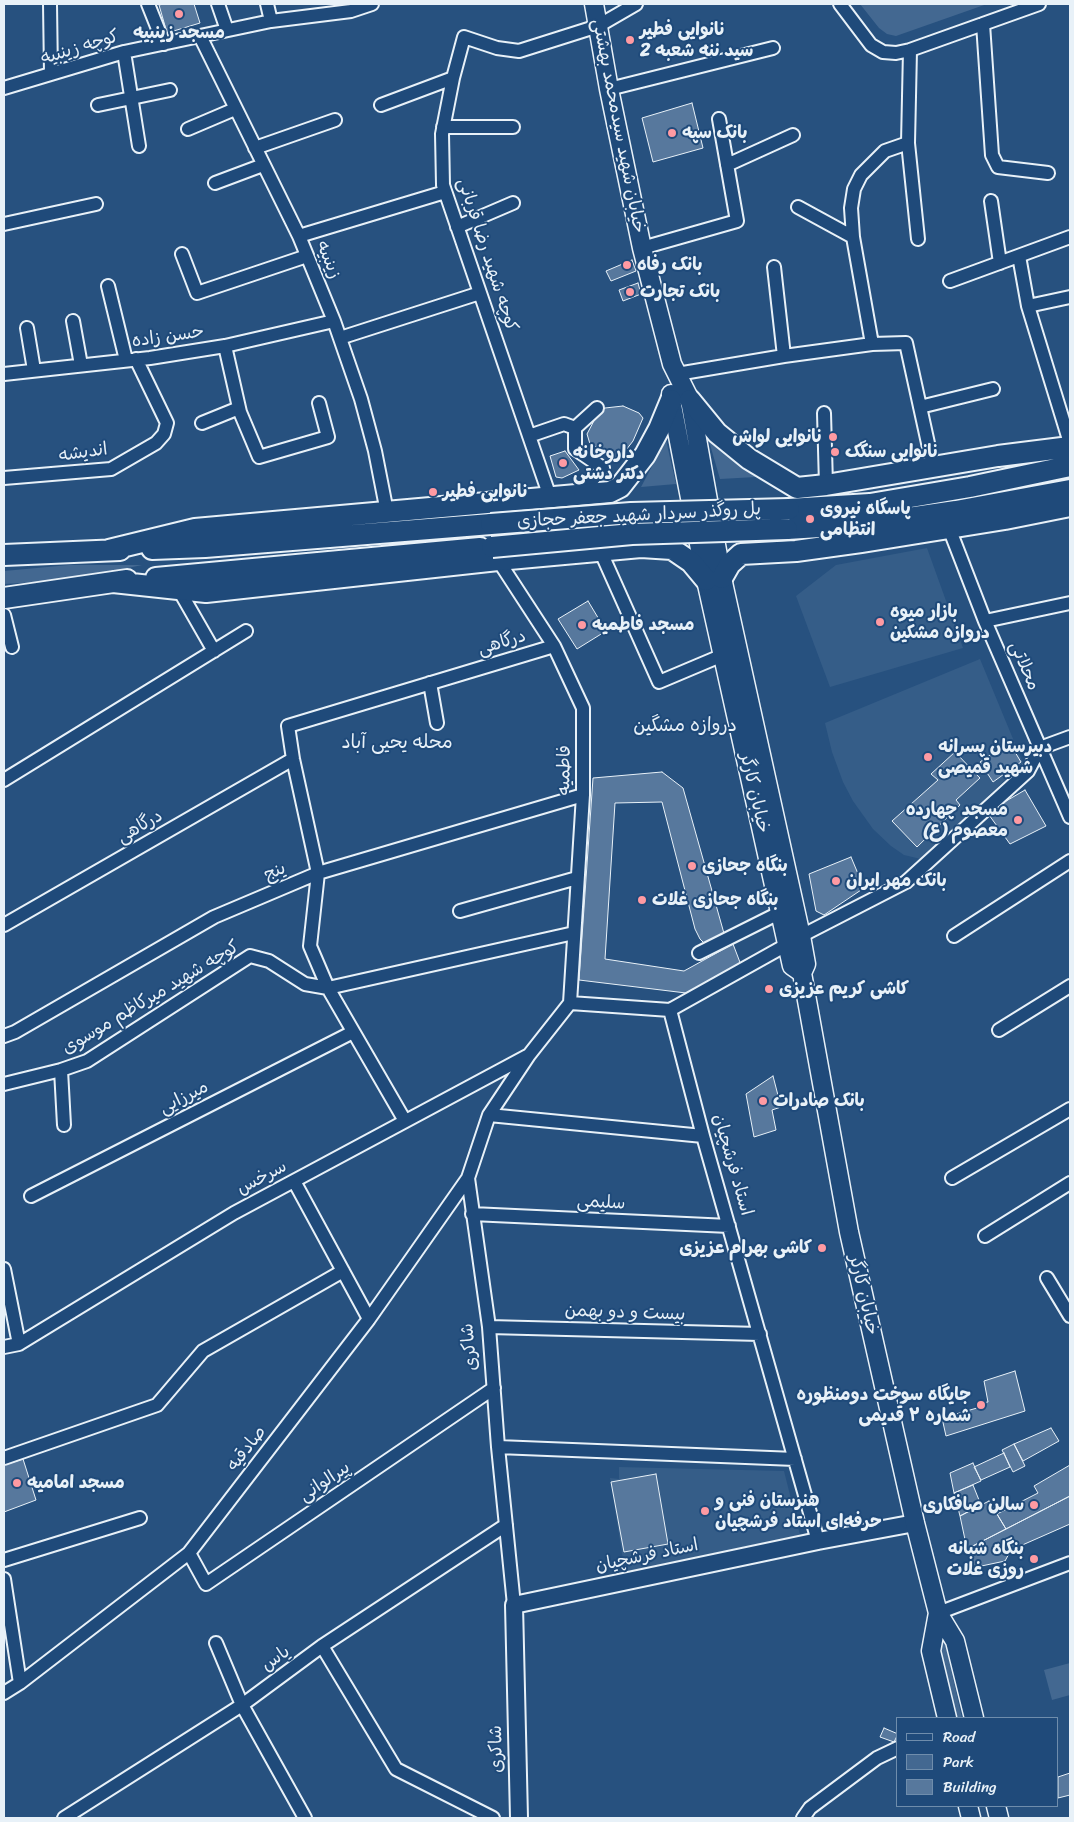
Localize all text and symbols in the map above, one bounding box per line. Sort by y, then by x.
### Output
marker: مسجد زینبیه [173,8,185,20]
street label: خیابان شهید سیدمحمد بهشتی [587,17,649,235]
place label: نانوایی فطیر سید ننه شعبه 2 [640,19,753,62]
place label: مسجد زینبیه [133,22,225,44]
street label: کوچه زینبیه [38,26,122,70]
marker: نانوایی فطیر سید ننه شعبه 2 [624,34,636,46]
place label: بانک سپه [682,122,747,144]
marker: بانک سپه [666,127,678,139]
street label: کوچه شهید رضا قربانی [452,176,522,334]
street label: زینبیه [311,238,345,282]
place label: بانک رفاه [637,254,702,276]
marker: بانک رفاه [621,259,633,271]
place label: بانک تجارت [640,281,720,303]
marker: بانک تجارت [624,286,636,298]
street label: حسن زاده [130,321,206,353]
place label: نانوایی لواش [732,426,823,448]
marker: نانوایی لواش [827,431,839,443]
street label: اندیشه [57,439,109,467]
place label: نانوایی سنگک [845,441,939,463]
place label: داروخانه دکتر دشتی [573,442,644,484]
marker: نانوایی سنگک [829,446,841,458]
marker: داروخانه دکتر دشتی [557,457,569,469]
place label: نانوایی فطیر [443,481,529,503]
marker: نانوایی فطیر [427,486,439,498]
place label: پاسگاه نیروی انتظامی [820,498,911,540]
street label: پل روگذر سردار شهید جعفر حجازی [517,499,761,533]
marker: پاسگاه نیروی انتظامی [804,513,816,525]
place label: بازار میوه دروازه مشکین [890,601,990,644]
place label: مسجد فاطمیه [592,614,695,636]
marker: بازار میوه دروازه مشکین [874,616,886,628]
marker: مسجد فاطمیه [576,619,588,631]
street label: درگاهی [475,626,529,660]
street label: محلاتی [1004,638,1044,694]
district label: دروازه مشگین [633,715,737,737]
district label: محله یحیی آباد [341,732,453,754]
place label: دبیرستان پسرانه شهید قمیصی [938,736,1052,779]
street label: فاطمیه [554,745,576,795]
street label: خیابان کارگر [734,751,774,835]
marker: دبیرستان پسرانه شهید قمیصی [922,751,934,763]
place label: مسجد چهارده معصوم (ع) [906,799,1008,842]
street label: درگاهی [113,805,167,849]
marker: مسجد چهارده معصوم (ع) [1012,814,1024,826]
place label: بنگاه جحازی [702,855,788,877]
street label: ینج [261,858,289,886]
marker: بنگاه جحازی [686,860,698,872]
place label: بانک مهر ایران [846,870,947,892]
marker: بانک مهر ایران [830,875,842,887]
place label: بنگاه جحازی غلات [652,889,778,911]
marker: بنگاه جحازی غلات [636,894,648,906]
street label: کوچه شهید میرکاظم موسوی [58,936,244,1060]
place label: کاشی کریم عزیزی [779,978,909,1000]
marker: کاشی کریم عزیزی [763,983,775,995]
street label: میرزایی [156,1076,212,1120]
place label: بانک صادرات [773,1090,865,1112]
marker: بانک صادرات [757,1095,769,1107]
street label: استاد فرشچیان [707,1112,757,1218]
street label: سرخس [233,1156,291,1200]
street label: سلیمی [576,1191,626,1215]
place label: کاشی بهرام عزیزی [679,1237,812,1259]
marker: کاشی بهرام عزیزی [816,1242,828,1254]
street label: خیابان کارگر [843,1253,883,1337]
street label: بیست و دو بهمن [564,1300,686,1326]
street label: شاکری [457,1322,483,1372]
place label: جایگاه سوخت دومنظوره شماره ۲ قدیمی [797,1384,971,1426]
marker: جایگاه سوخت دومنظوره شماره ۲ قدیمی [975,1399,987,1411]
street label: صادقیه [223,1422,271,1476]
street label: پیرالوانی [295,1457,355,1507]
place label: مسجد امامیه [27,1472,125,1494]
marker: مسجد امامیه [11,1477,23,1489]
place label: هنرستان فنی و حرفه‌ای استاد فرشچیان [715,1490,882,1532]
place label: سالن صافكارى [923,1494,1024,1516]
marker: سالن صافكارى [1028,1499,1040,1511]
marker: هنرستان فنی و حرفه‌ای استاد فرشچیان [699,1505,711,1517]
street label: استاد فرشچیان [593,1535,701,1577]
place label: بنگاه شبانه روزی غلات [947,1538,1024,1580]
marker: بنگاه شبانه روزی غلات [1028,1553,1040,1565]
street label: یاس [257,1641,295,1677]
legend [896,1717,1059,1807]
text: Road [943,1724,975,1750]
street label: شاکری [486,1725,508,1773]
text: Park [943,1749,974,1775]
text: Building [943,1774,997,1800]

